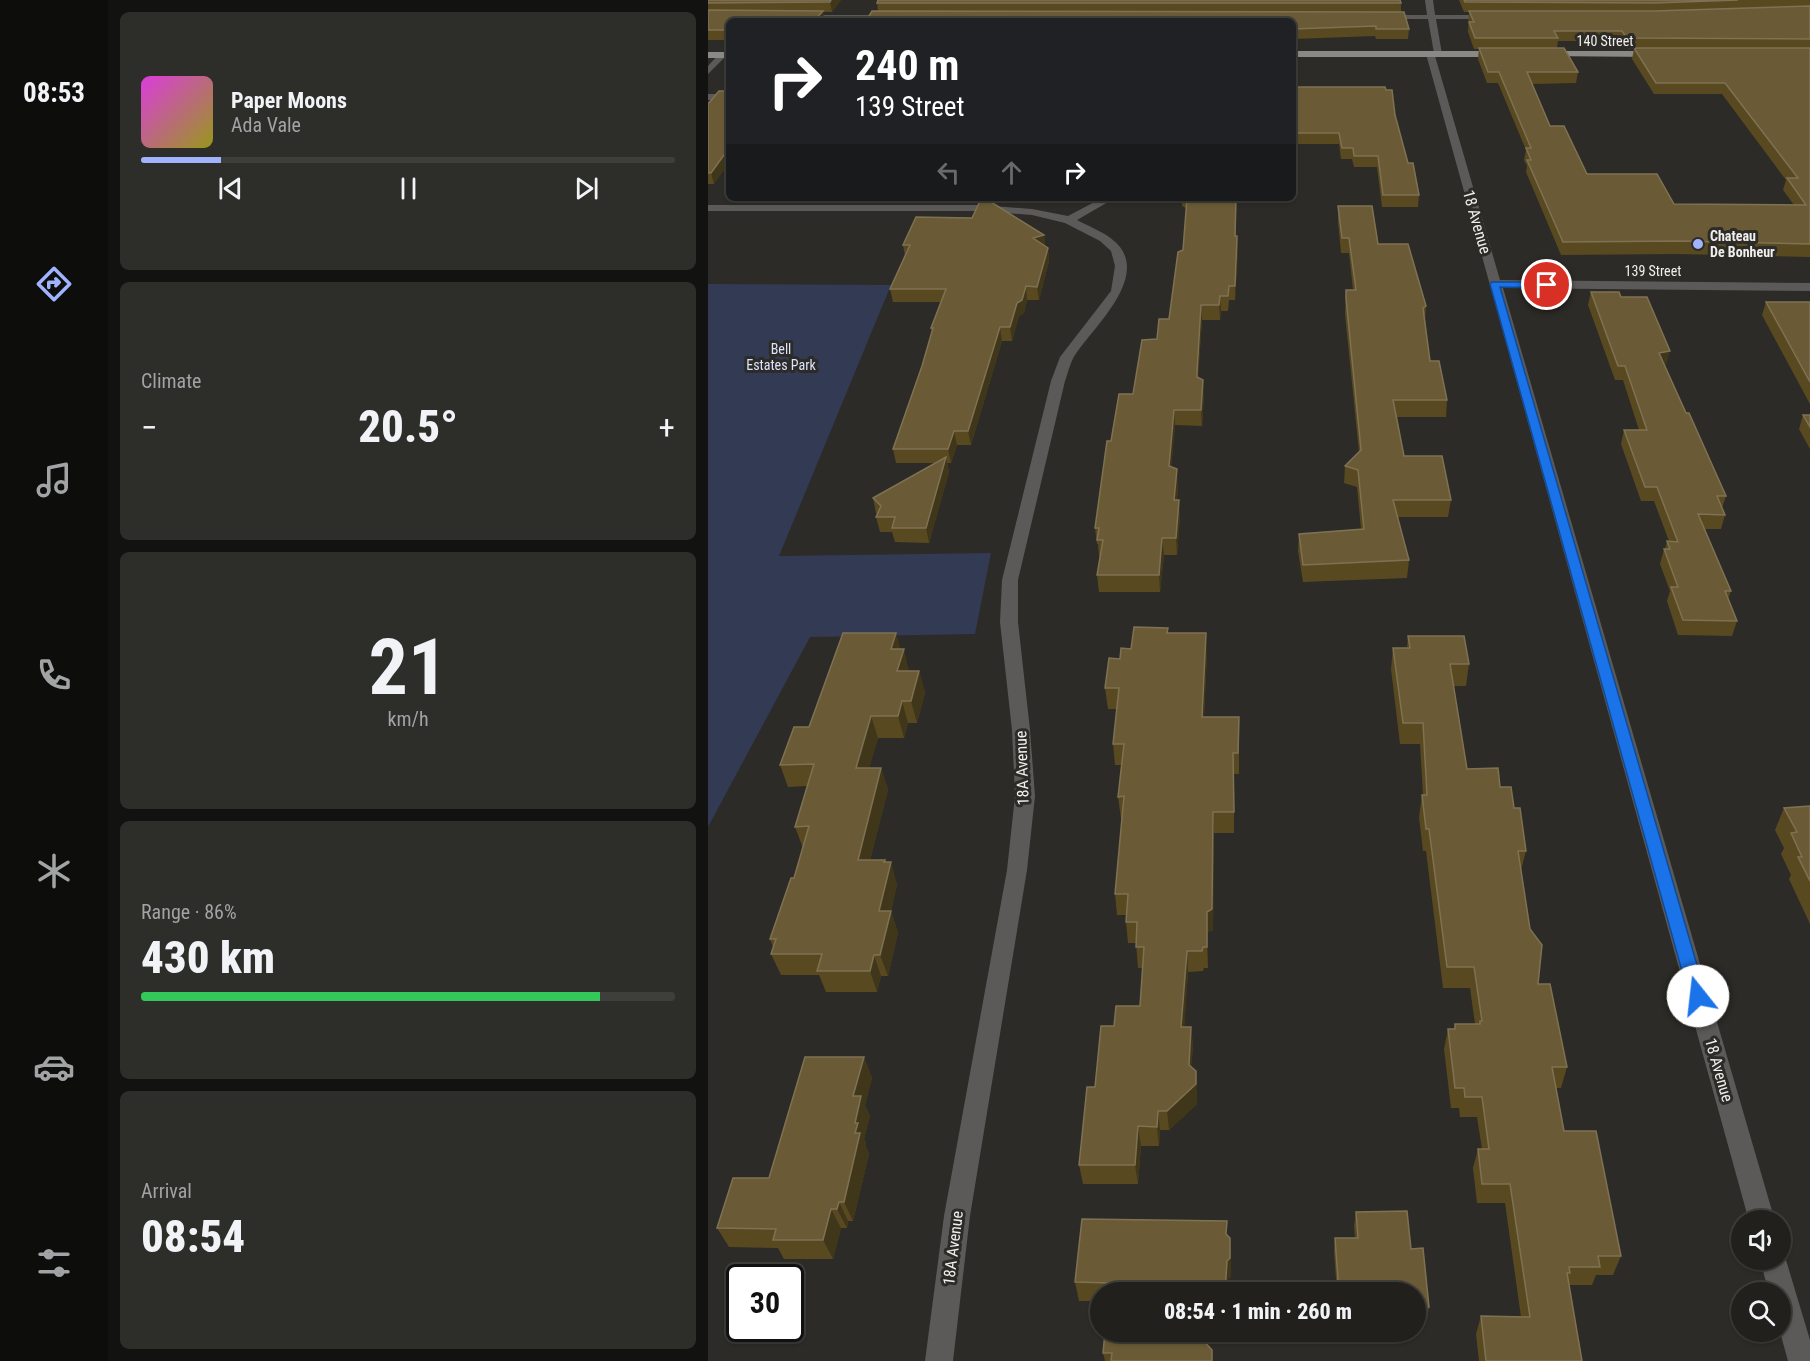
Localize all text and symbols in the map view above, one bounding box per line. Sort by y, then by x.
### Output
street label: 140 Street [1577,33,1633,49]
text: 240 m [855,41,960,90]
icon: right [756,42,834,120]
text: 08:53 [23,77,85,109]
text: Paper Moons [231,88,347,113]
text: 139 Street [855,91,964,123]
text: Ada Vale [231,113,301,137]
icon: left [932,156,965,189]
icon: ahead [995,156,1028,189]
icon: right [1058,156,1091,189]
icon: previous [214,172,247,205]
icon: pause [392,172,425,205]
icon: next [570,172,603,205]
street label: 18 Avenue [1459,188,1495,256]
place label: Chateau De Bonheur [1710,228,1775,260]
marker: Chateau De Bonheur [1691,237,1705,251]
pin [1521,259,1572,310]
icon: directions [33,263,75,305]
street label: 139 Street [1625,263,1681,279]
icon: arrive [1530,268,1563,301]
park label: Bell Estates Park [746,341,816,373]
text: Climate [141,369,201,393]
text: 20.5° [358,400,458,453]
text: − [141,408,158,447]
text: + [659,408,675,447]
icon: music [33,459,75,501]
text: 21 [369,622,447,713]
icon: phone [33,654,75,696]
text: km/h [387,707,429,731]
street label: 18A Avenue [1011,730,1033,806]
icon: climate [33,850,75,892]
text: Range · 86% [141,900,237,924]
text: 430 km [141,931,275,984]
position arrow [1666,964,1730,1028]
street label: 18 Avenue [1701,1036,1737,1104]
icon: car [33,1046,75,1088]
text: Arrival [141,1179,192,1203]
text: 08:54 [141,1210,245,1263]
street label: 18A Avenue [939,1210,967,1286]
map controls [1731,1210,1791,1342]
button: sound [1731,1210,1791,1270]
icon: filters [33,1242,75,1284]
speed limit sign: 30 [726,1264,804,1342]
button: search [1731,1282,1791,1342]
text: 08:54 · 1 min · 260 m [1164,1299,1352,1324]

